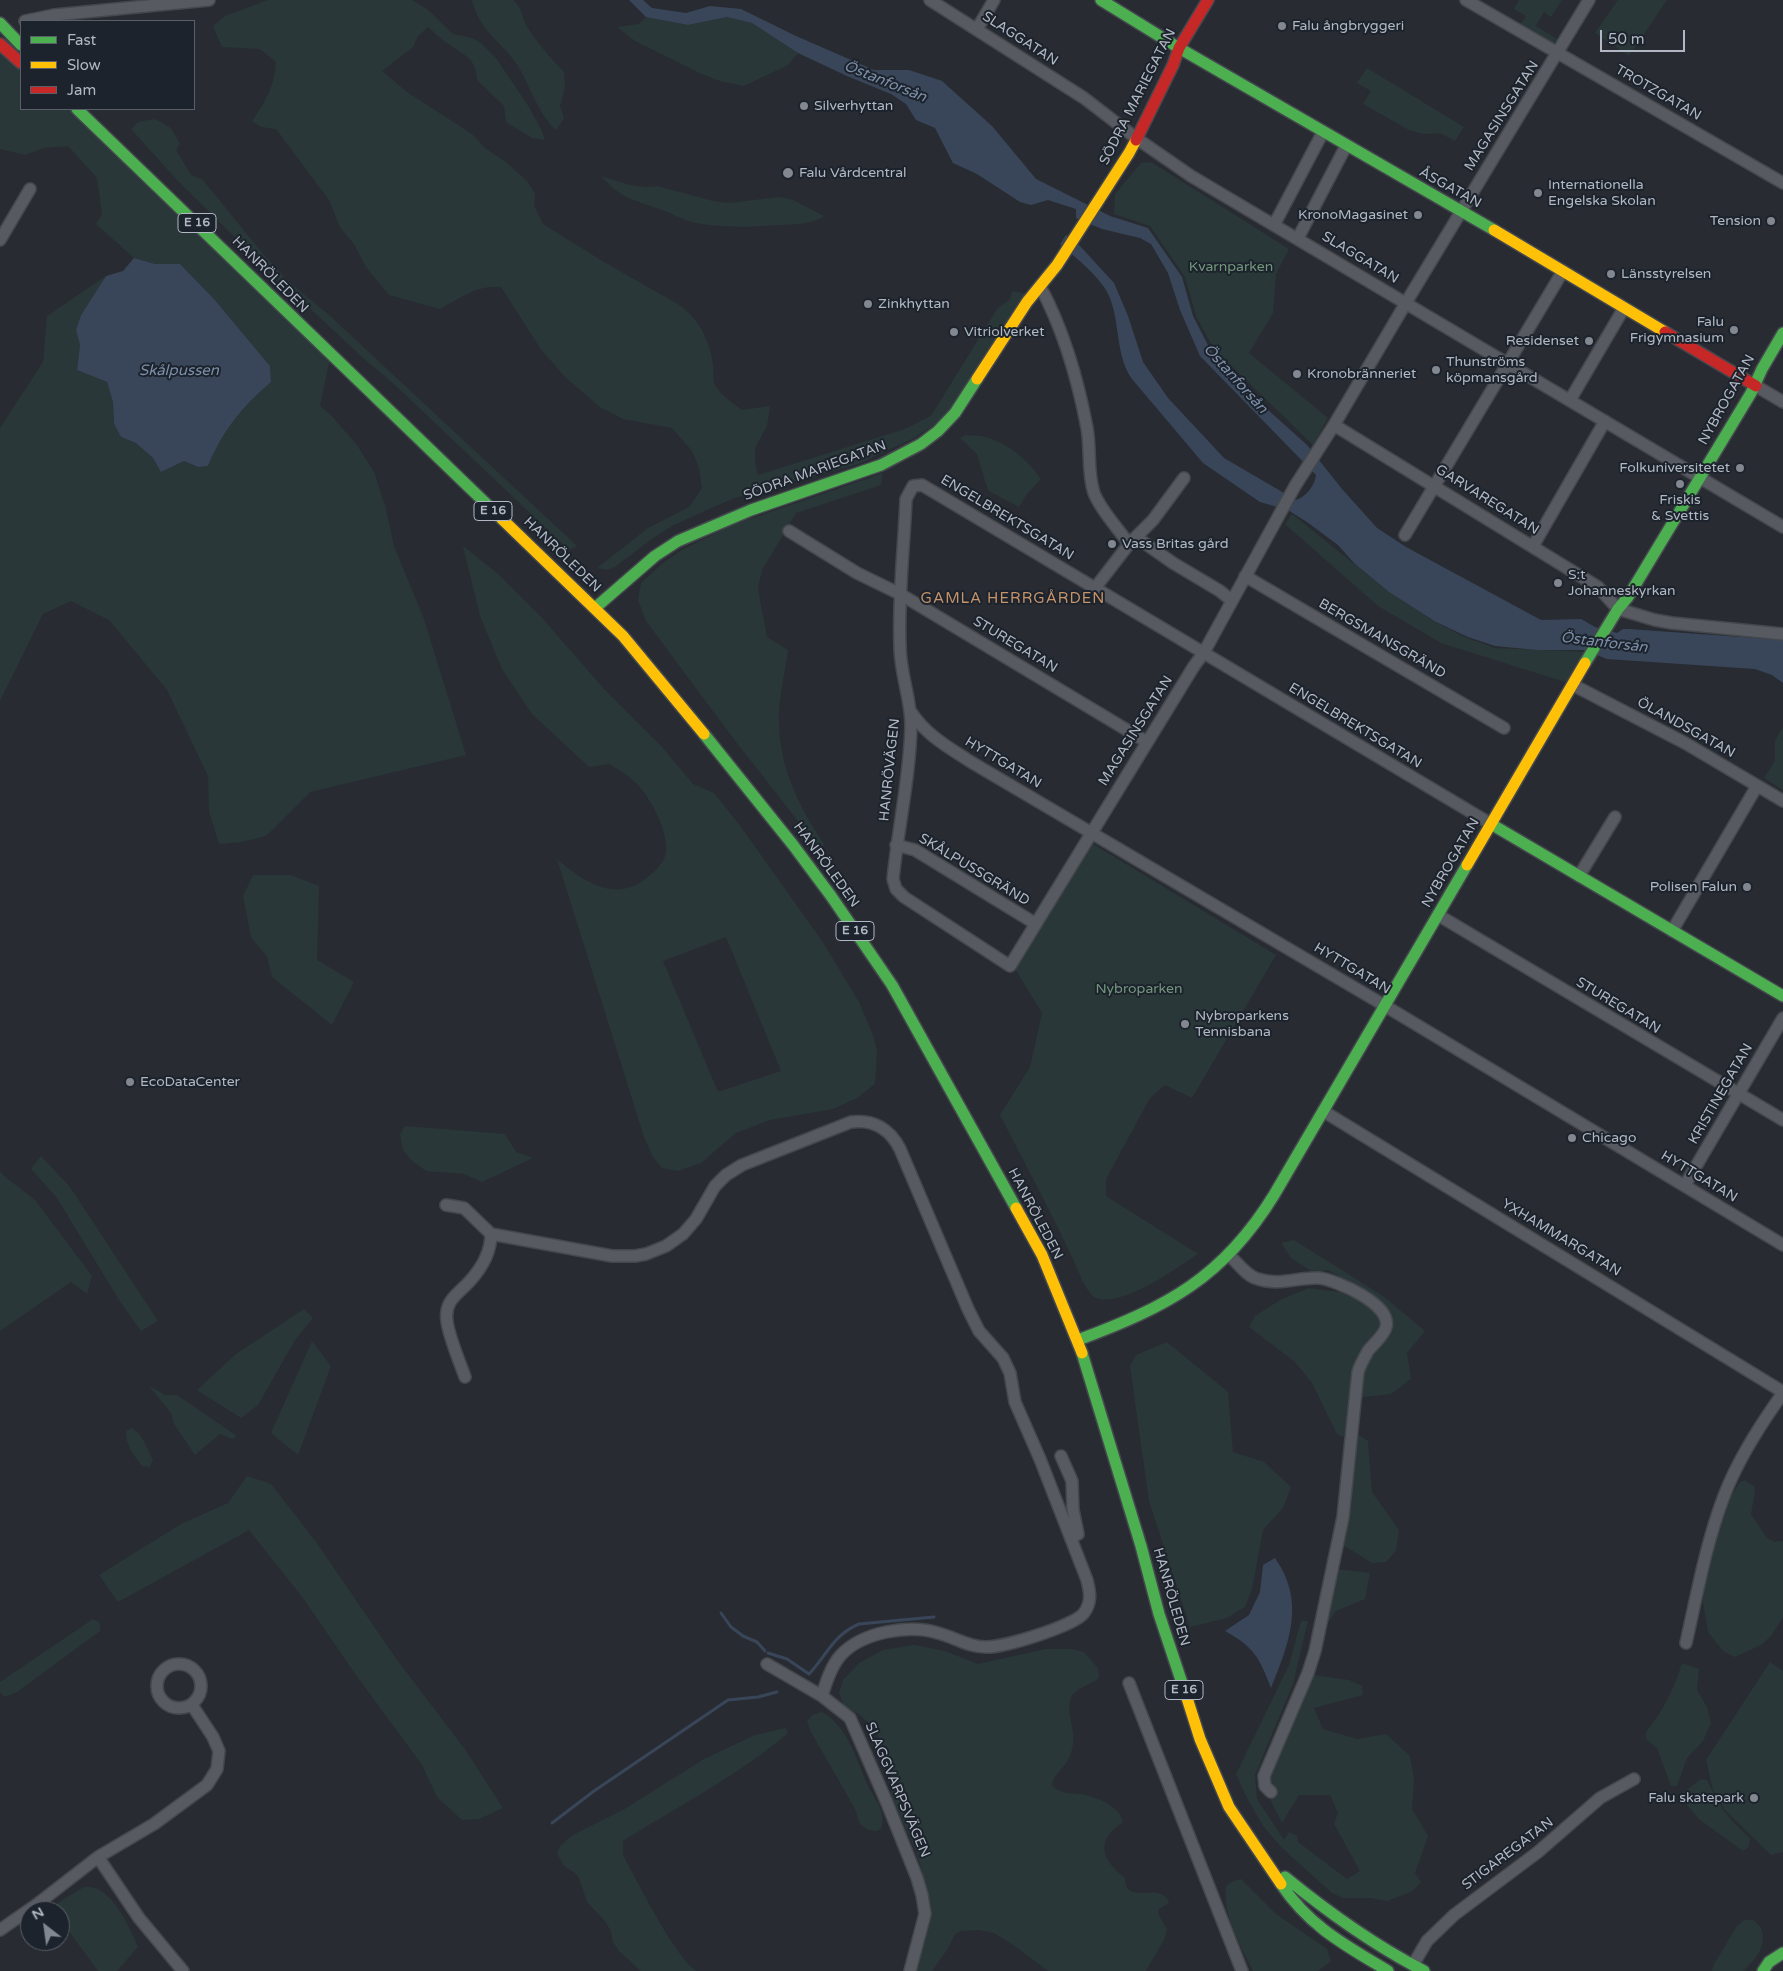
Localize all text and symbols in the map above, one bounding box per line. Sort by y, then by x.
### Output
street label: SLAGGATAN [979,8,1061,70]
place label: Falu ångbryggeri [1292,18,1404,34]
legend [20,20,195,110]
marker: Falu ångbryggeri [1276,20,1288,32]
scale bar [1603,20,1688,52]
street label: SÖDRA MARIEGATAN [1096,26,1180,168]
text: 50 m [1608,30,1645,48]
text: Fast [67,31,96,49]
text: Slow [67,56,101,74]
water label: Östanforsån [841,57,929,107]
street label: MAGASINSGATAN [1461,58,1543,174]
street label: TROTZGATAN [1612,62,1704,124]
text: Jam [67,81,96,99]
place label: Silverhyttan [814,98,893,114]
marker: Silverhyttan [798,100,810,112]
street label: ÅSGATAN [1416,164,1484,212]
place label: Falu Vårdcentral [799,165,907,181]
marker: Falu Vårdcentral [781,166,795,180]
place label: Internationella Engelska Skolan [1548,177,1656,210]
marker: Internationella Engelska Skolan [1532,187,1544,199]
place label: KronoMagasinet [1298,207,1408,223]
marker: KronoMagasinet [1412,209,1424,221]
place label: Tension [1710,213,1761,229]
road number: E 16 [178,214,216,232]
marker: Tension [1765,215,1777,227]
street label: SLAGGATAN [1318,228,1402,288]
street label: HANRÖLEDEN [228,233,312,317]
park label: Kvarnparken [1189,259,1273,275]
place label: Länsstyrelsen [1621,266,1711,282]
marker: Länsstyrelsen [1605,268,1617,280]
place label: Zinkhyttan [878,296,950,312]
marker: Zinkhyttan [862,298,874,310]
place label: Falu Frigymnasium [1630,314,1724,347]
place label: Vitriolverket [964,324,1045,340]
marker: Falu Frigymnasium [1728,324,1740,336]
marker: Vitriolverket [948,326,960,338]
place label: Residenset [1506,333,1579,349]
marker: Residenset [1583,335,1595,347]
water label: Östanforsån [1199,341,1271,417]
street label: NYBROGATAN [1695,352,1759,448]
place label: Thunströms köpmansgård [1446,354,1538,387]
water label: Skålpussen [139,362,219,380]
marker: Thunströms köpmansgård [1430,364,1442,376]
place label: Kronobränneriet [1307,366,1416,382]
marker: Kronobränneriet [1291,368,1303,380]
street label: SÖDRA MARIEGATAN [741,437,889,505]
place label: Folkuniversitetet [1619,460,1730,476]
street label: GARVAREGATAN [1432,461,1542,539]
marker: Folkuniversitetet [1734,462,1746,474]
street label: ENGELBREKTSGATAN [937,472,1077,564]
marker: Friskis & Svettis [1674,478,1686,490]
place label: Friskis & Svettis [1651,492,1709,524]
road number: E 16 [474,502,512,520]
street label: HANRÖLEDEN [520,514,604,596]
place label: Vass Britas gård [1122,536,1229,552]
marker: Vass Britas gård [1106,538,1118,550]
place label: S:t Johanneskyrkan [1568,567,1676,600]
marker: S:t Johanneskyrkan [1552,577,1564,589]
district label: GAMLA HERRGÅRDEN [919,590,1107,608]
street label: BERGSMANSGRÄND [1315,596,1449,682]
street label: STUREGATAN [970,613,1060,677]
water label: Östanforsån [1560,629,1648,657]
street label: MAGASINSGATAN [1095,673,1177,789]
street label: ENGELBREKTSGATAN [1285,680,1425,772]
street label: ÖLANDSGATAN [1634,694,1738,762]
street label: HANRÖVÄGEN [876,718,904,822]
street label: HYTTGATAN [962,734,1044,792]
street label: NYBROGATAN [1419,815,1483,911]
street label: HANRÖLEDEN [789,819,863,911]
street label: SKÅLPUSSGRÄND [916,830,1032,910]
place label: Polisen Falun [1650,879,1737,895]
marker: Polisen Falun [1741,881,1753,893]
road number: E 16 [836,921,874,940]
street label: HYTTGATAN [1311,940,1393,998]
street label: STUREGATAN [1573,974,1663,1038]
park label: Nybroparken [1095,981,1183,997]
place label: Nybroparkens Tennisbana [1195,1008,1289,1040]
marker: Nybroparkens Tennisbana [1179,1018,1191,1030]
street label: KRISTINEGATAN [1685,1041,1757,1147]
place label: EcoDataCenter [140,1074,240,1090]
marker: EcoDataCenter [124,1076,136,1088]
place label: Chicago [1582,1130,1636,1146]
marker: Chicago [1566,1132,1578,1144]
street label: HYTTGATAN [1658,1148,1740,1206]
street label: HANRÖLEDEN [1004,1165,1066,1263]
street label: YXHAMMARGATAN [1498,1196,1624,1280]
street label: HANRÖLEDEN [1149,1546,1193,1648]
road number: E 16 [1165,1680,1203,1700]
street label: SLAGGVARPSVÄGEN [861,1720,933,1860]
place label: Falu skatepark [1648,1790,1744,1806]
marker: Falu skatepark [1748,1792,1760,1804]
street label: STIGAREGATAN [1459,1814,1557,1894]
north arrow [20,1901,70,1951]
text: N [29,1903,47,1924]

